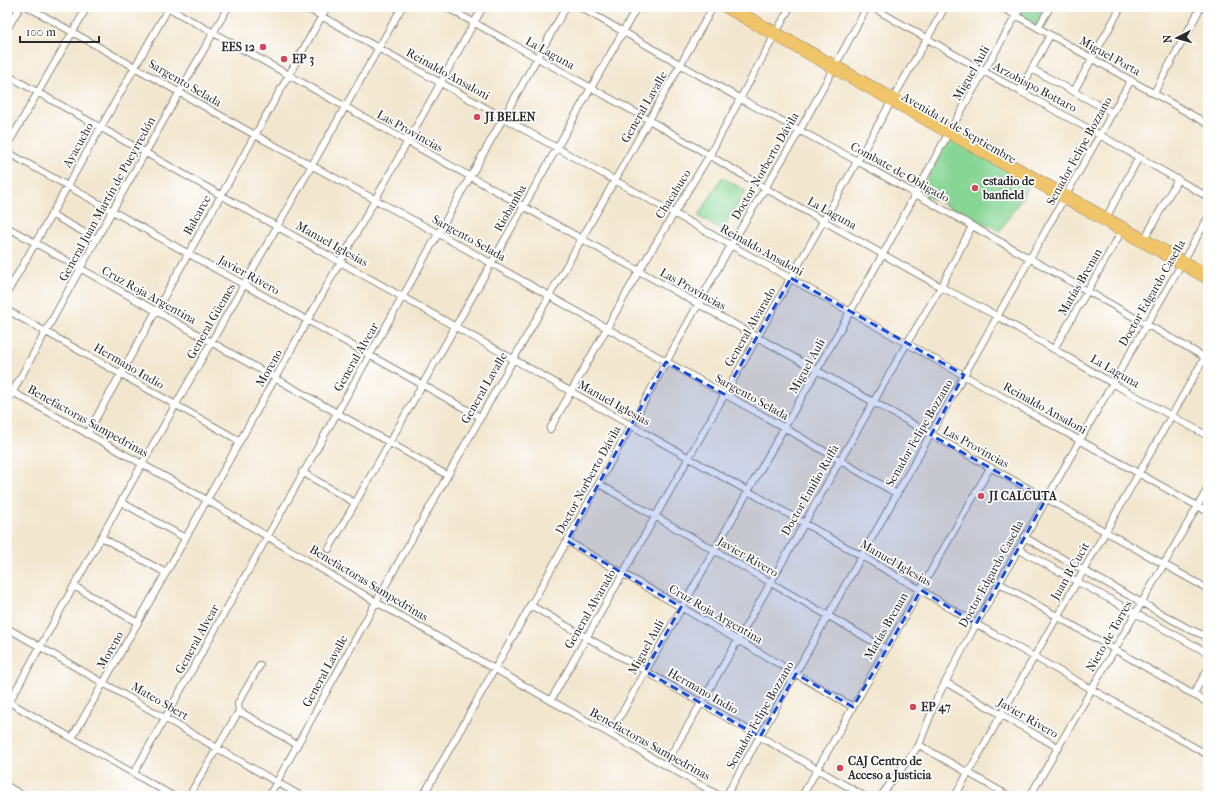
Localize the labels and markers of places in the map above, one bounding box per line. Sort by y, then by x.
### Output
place label: EES 12 [221,40,256,54]
marker: EES 12 [258,42,268,52]
place label: EP 3 [292,52,314,67]
marker: EP 3 [279,54,289,64]
place label: JI BELEN [483,110,536,125]
marker: JI BELEN [472,112,482,122]
place label: estadio de banfield [982,174,1034,202]
marker: estadio de banfield [970,183,980,193]
place label: JI CALCUTA [987,489,1058,504]
marker: JI CALCUTA [976,491,986,501]
place label: EP 47 [921,700,951,715]
marker: EP 47 [908,702,918,712]
place label: CAJ Centro de Acceso a Justicia [847,754,932,783]
marker: CAJ Centro de Acceso a Justicia [835,763,845,773]

